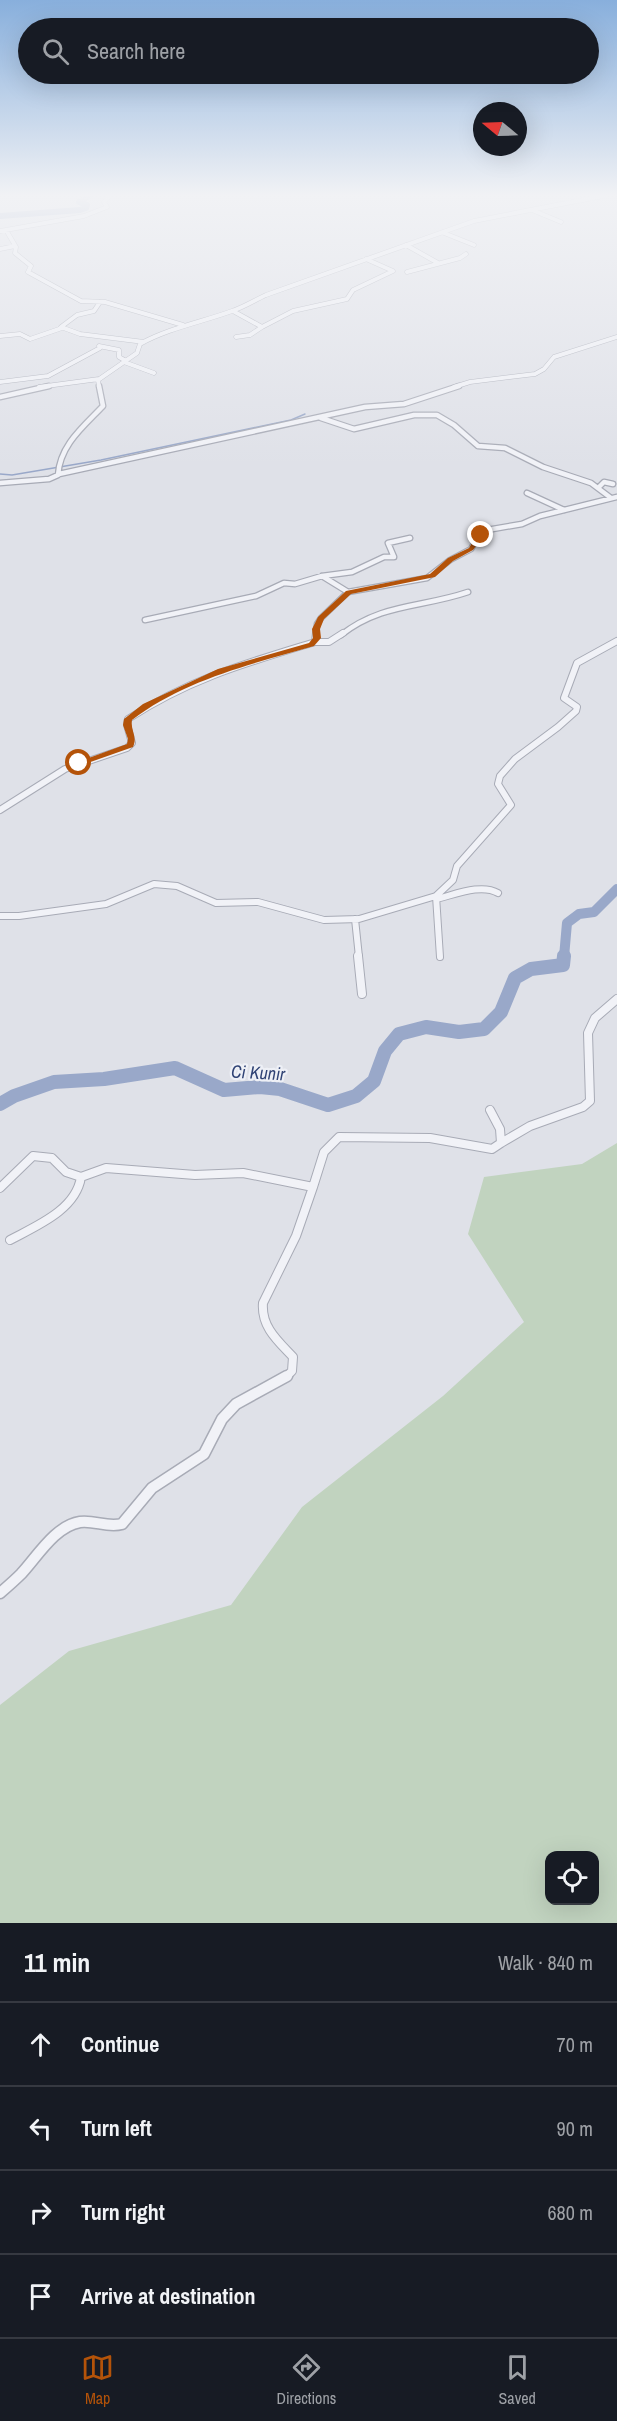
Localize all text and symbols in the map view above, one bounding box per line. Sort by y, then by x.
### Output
search box [18,18,599,84]
icon: search [39,35,72,68]
text: Search here [87,36,185,66]
north arrow [473,102,527,156]
route end [467,521,493,547]
route start [65,749,91,775]
water label: Ci Kunir [230,1059,287,1086]
map controls [545,1851,599,1905]
button: locate [545,1851,599,1905]
text: 11 min [24,1945,90,1980]
text: Walk · 840 m [498,1949,593,1976]
icon: ahead [24,2028,57,2061]
text: Continue [81,2029,159,2059]
text: 70 m [557,2031,593,2058]
icon: left [24,2112,57,2145]
text: Turn left [81,2113,152,2143]
text: 90 m [557,2115,593,2142]
icon: right [24,2196,57,2229]
text: Turn right [81,2197,165,2227]
text: 680 m [547,2199,593,2226]
icon: arrive [24,2280,57,2313]
text: Arrive at destination [81,2281,255,2311]
tab: Map [81,2351,114,2409]
tab: Directions [276,2351,336,2409]
tab: Saved [499,2351,536,2409]

